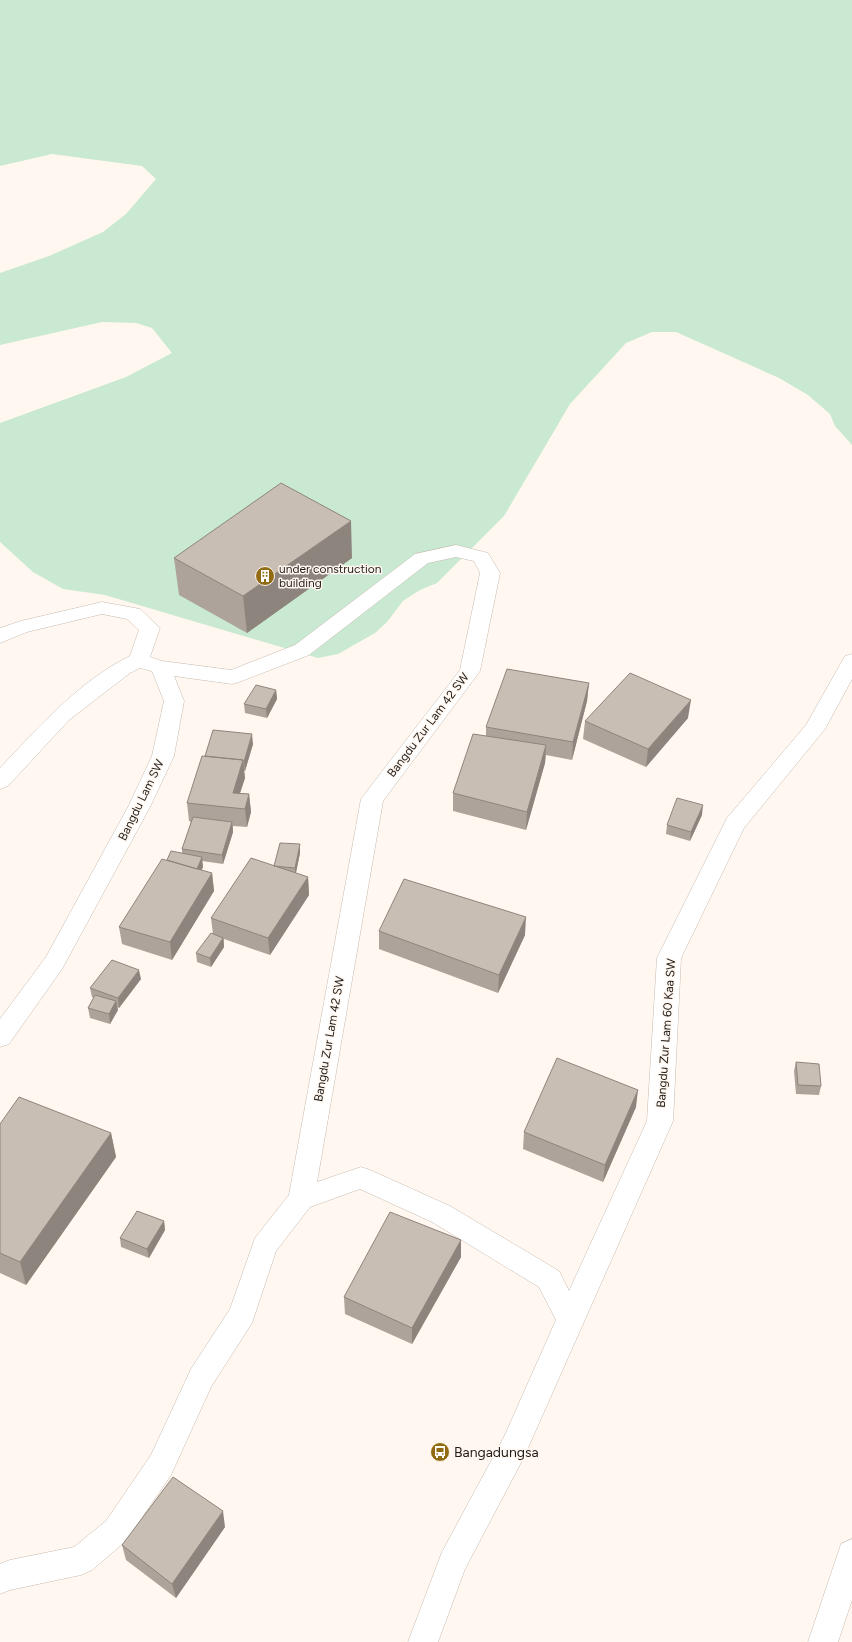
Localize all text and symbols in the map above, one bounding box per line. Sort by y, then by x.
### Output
place label: under construction building [279,562,382,590]
building icon: under construction building [254,565,276,587]
street label: Bangdu Zur Lam 42 SW [384,670,472,780]
street label: Bangdu Lam SW [115,757,167,843]
street label: Bangdu Zur Lam 60 Kaa SW [654,957,678,1108]
street label: Bangdu Zur Lam 42 SW [311,975,347,1103]
bus stop icon: Bangadungsa [429,1441,451,1463]
place label: Bangadungsa [454,1444,539,1461]

